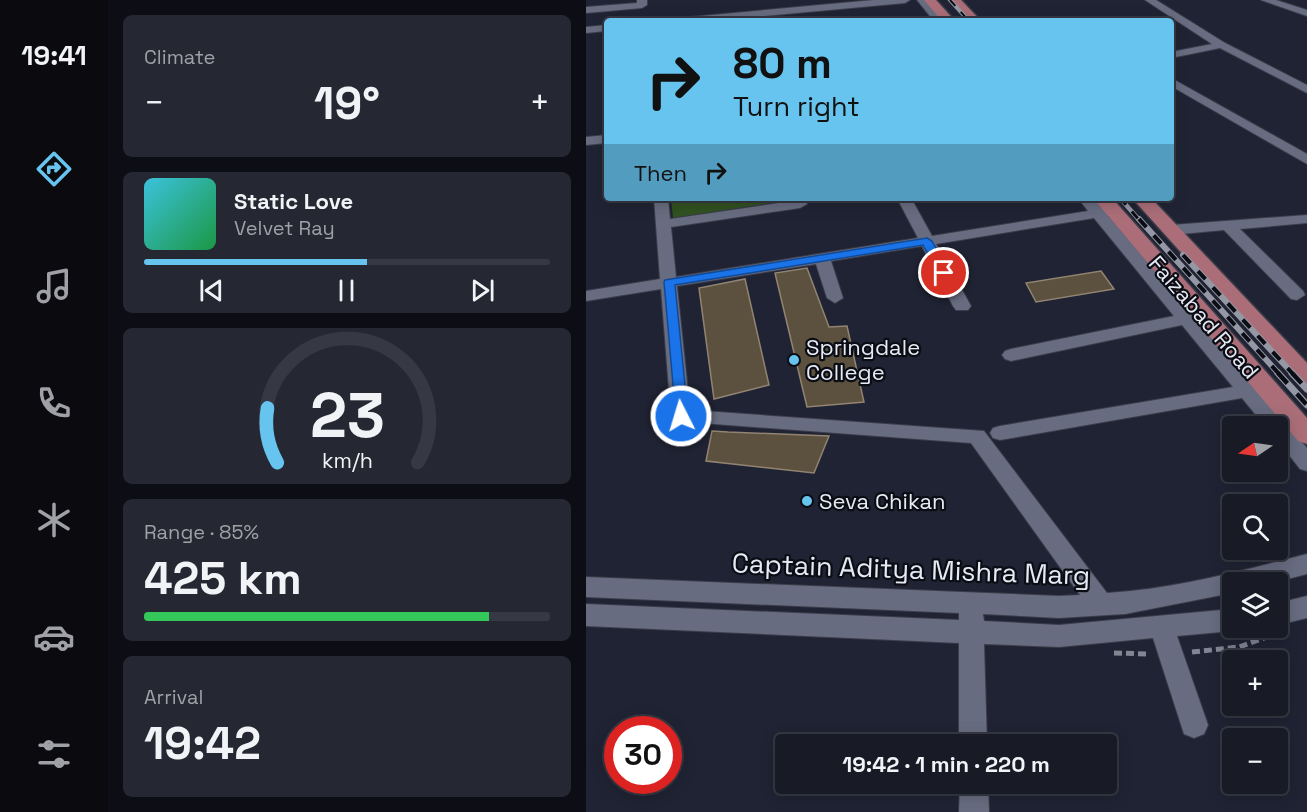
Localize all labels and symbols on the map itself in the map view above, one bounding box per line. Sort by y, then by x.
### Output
pin [918,247,969,298]
street label: Faizabad Road [1143,250,1265,384]
place label: Springdale College [806,333,920,386]
marker: Springdale College [787,353,801,367]
position arrow [649,384,713,448]
north arrow [1222,416,1288,482]
place label: Seva Chikan [819,487,946,515]
marker: Seva Chikan [800,494,814,508]
street label: Captain Aditya Mishra Marg [731,545,1091,593]
speed limit sign: 30 [604,716,682,794]

